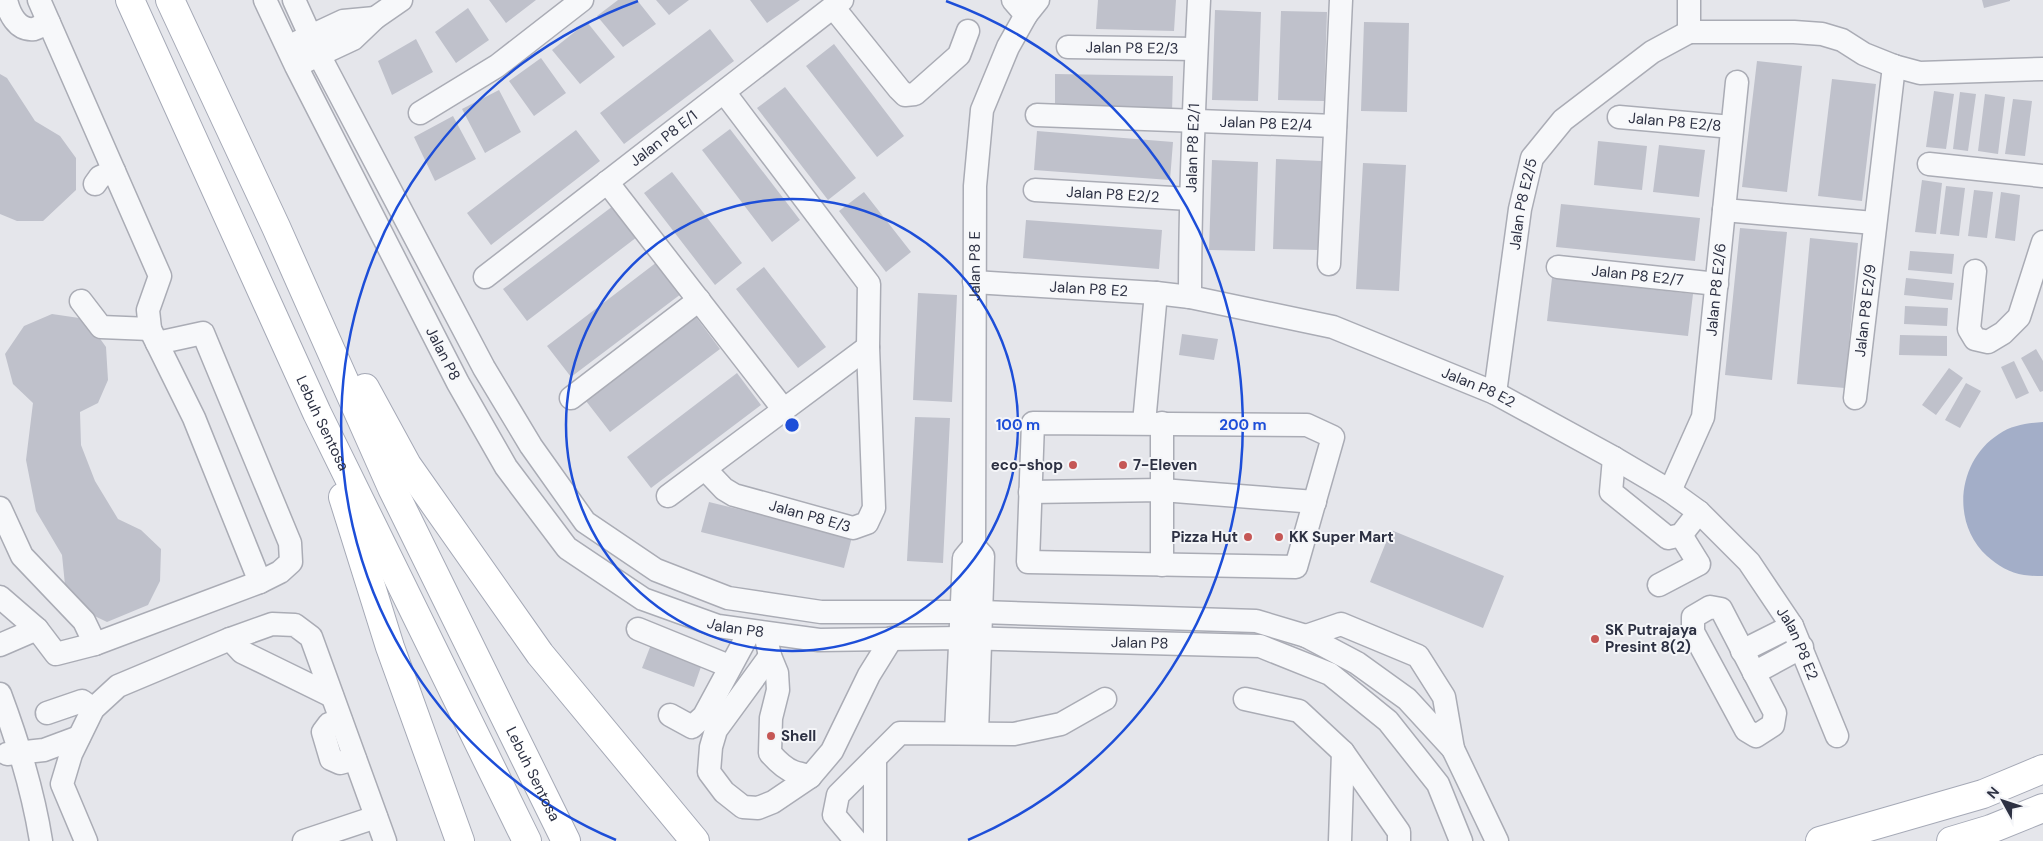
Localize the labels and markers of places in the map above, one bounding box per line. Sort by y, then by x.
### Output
centre of rings [783,416,801,434]
place label: eco-shop [991,455,1063,475]
place label: 7-Eleven [1133,455,1197,475]
marker: eco-shop [1067,459,1079,471]
marker: 7-Eleven [1117,459,1129,471]
place label: Pizza Hut [1171,527,1238,547]
place label: KK Super Mart [1289,527,1394,547]
marker: Pizza Hut [1242,531,1254,543]
marker: KK Super Mart [1273,531,1285,543]
place label: SK Putrajaya Presint 8(2) [1605,620,1697,657]
marker: SK Putrajaya Presint 8(2) [1589,633,1601,645]
place label: Shell [781,726,816,746]
marker: Shell [765,730,777,742]

